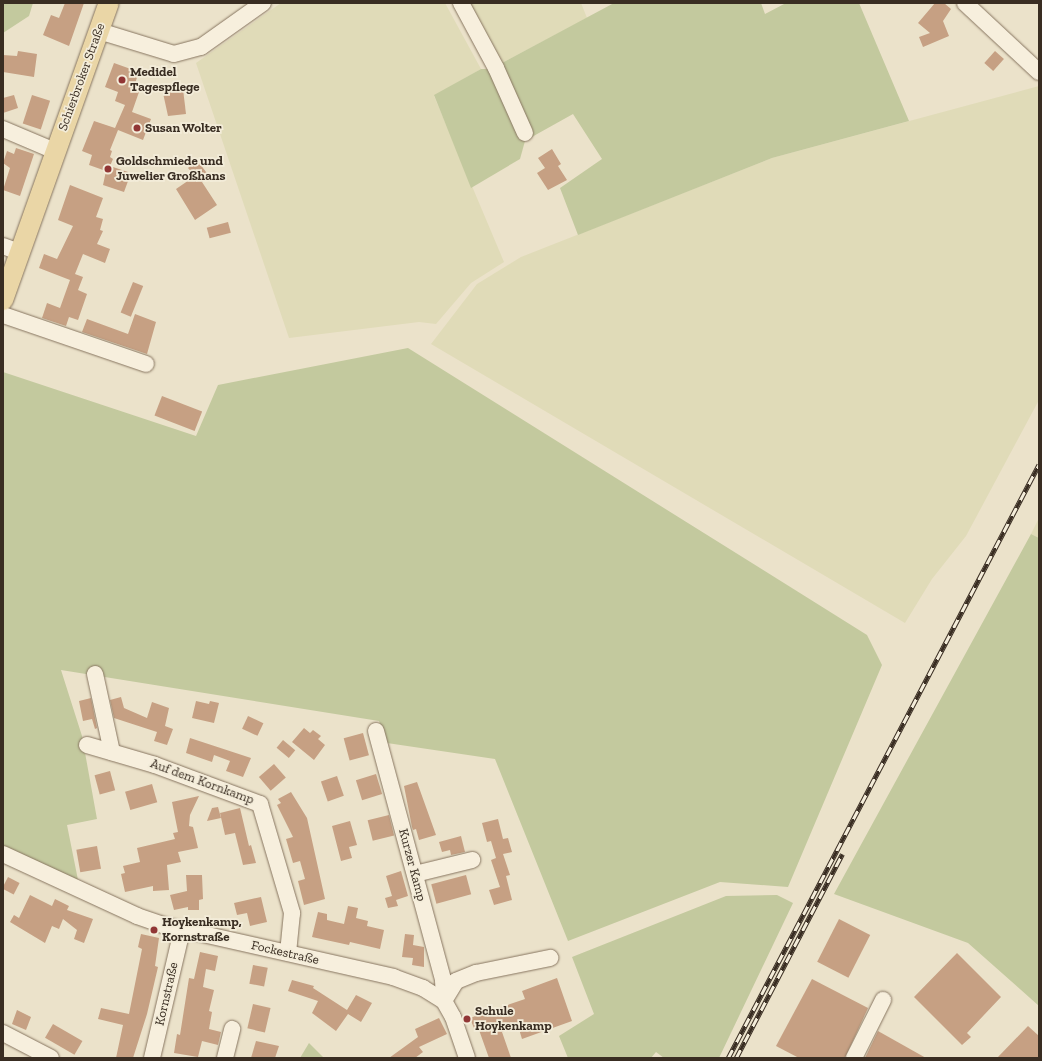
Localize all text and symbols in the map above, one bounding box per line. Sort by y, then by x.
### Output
street label: Schierbroker Straße [55,21,109,133]
place label: Medidel Tagespflege [130,65,200,96]
marker: Medidel Tagespflege [117,75,127,85]
place label: Susan Wolter [145,120,222,136]
marker: Susan Wolter [132,123,142,133]
place label: Goldschmiede und Juwelier Großhans [116,154,226,185]
marker: Goldschmiede und Juwelier Großhans [103,164,113,174]
street label: Auf dem Kornkamp [148,756,256,808]
street label: Kurzer Kamp [395,827,429,903]
place label: Hoykenkamp, Kornstraße [162,915,242,946]
marker: Hoykenkamp, Kornstraße [149,925,159,935]
street label: Fockestraße [250,938,320,968]
street label: Kornstraße [152,961,182,1027]
place label: Schule Hoykenkamp [475,1004,552,1035]
marker: Schule Hoykenkamp [462,1014,472,1024]

